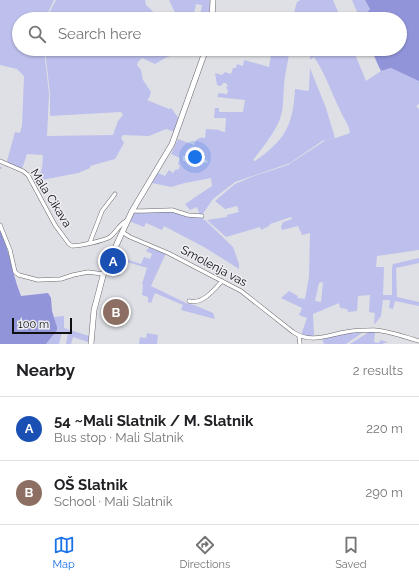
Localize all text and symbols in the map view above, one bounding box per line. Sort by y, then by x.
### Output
search box [12,12,407,56]
icon: search [26,23,48,45]
text: Search here [58,25,141,43]
your location [185,147,205,167]
street label: Mala Cikava [28,166,74,230]
street label: Smolenja vas [178,243,250,289]
pin: A [100,246,126,276]
pin: B [103,297,129,327]
scale bar [12,316,72,335]
text: 100 m [18,318,49,331]
text: Nearby [16,360,75,380]
text: 2 results [353,363,403,378]
text: 54 ~Mali Slatnik / M. Slatnik [54,412,253,430]
text: A [25,421,33,436]
text: 220 m [366,421,403,436]
text: Bus stop · Mali Slatnik [54,430,184,445]
text: OŠ Slatnik [54,476,128,494]
text: B [25,485,33,500]
text: 290 m [365,485,403,500]
text: School · Mali Slatnik [54,494,173,509]
tab: Map [52,534,75,571]
tab: Directions [180,534,230,571]
tab: Saved [335,534,367,571]

